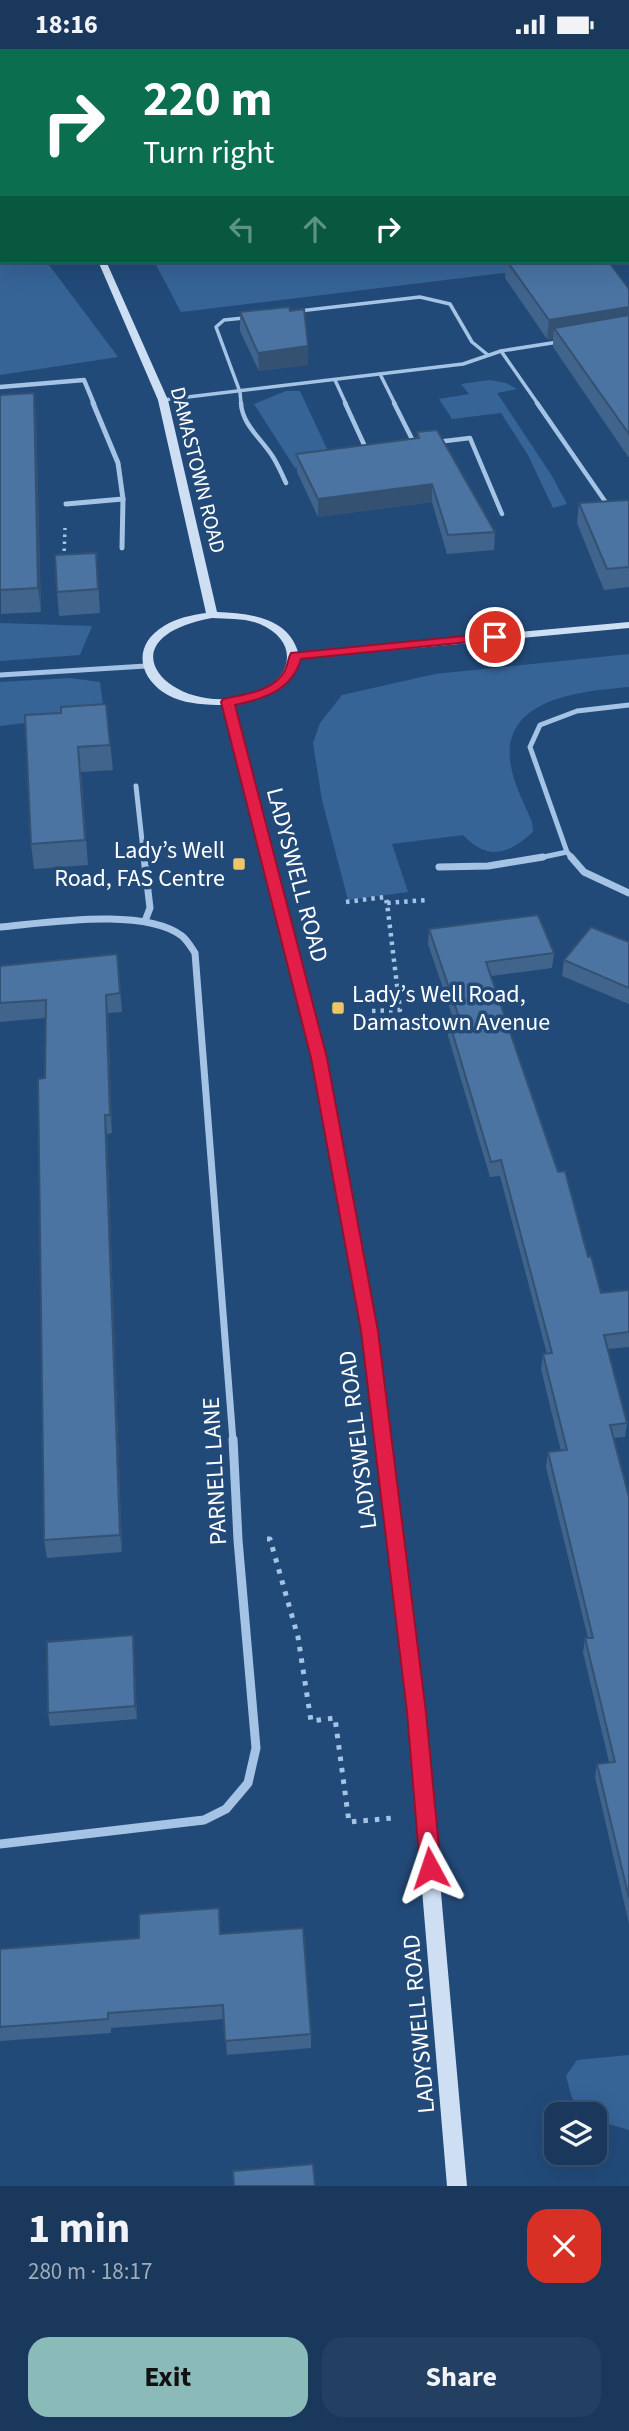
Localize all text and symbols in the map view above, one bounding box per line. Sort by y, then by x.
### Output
text: 18:16 [35,6,98,43]
text: 220 m [143,65,272,135]
icon: right [28,77,119,168]
text: Turn right [143,130,274,176]
icon: left [223,210,261,248]
icon: ahead [296,210,334,248]
icon: right [369,210,407,248]
street label: DAMASTOWN ROAD [163,384,233,556]
pin [465,607,525,667]
icon: arrive [476,618,514,656]
street label: LADYSWELL ROAD [257,784,337,966]
place label: Lady’s Well Road, FAS Centre [54,833,225,896]
marker: Lady’s Well Road, FAS Centre [231,856,247,872]
place label: Lady’s Well Road, Damastown Avenue [352,977,550,1040]
marker: Lady’s Well Road, Damastown Avenue [330,1000,346,1016]
street label: LADYSWELL ROAD [330,1349,386,1531]
street label: PARNELL LANE [194,1396,236,1546]
position arrow [393,1831,467,1905]
street label: LADYSWELL ROAD [394,1933,444,2115]
map controls [544,2102,607,2165]
button: layers [544,2102,607,2165]
text: 1 min [28,2199,130,2259]
button: close [527,2209,601,2283]
text: 280 m · 18:17 [28,2255,152,2288]
button: Exit [28,2337,308,2417]
button: Share [322,2337,601,2417]

